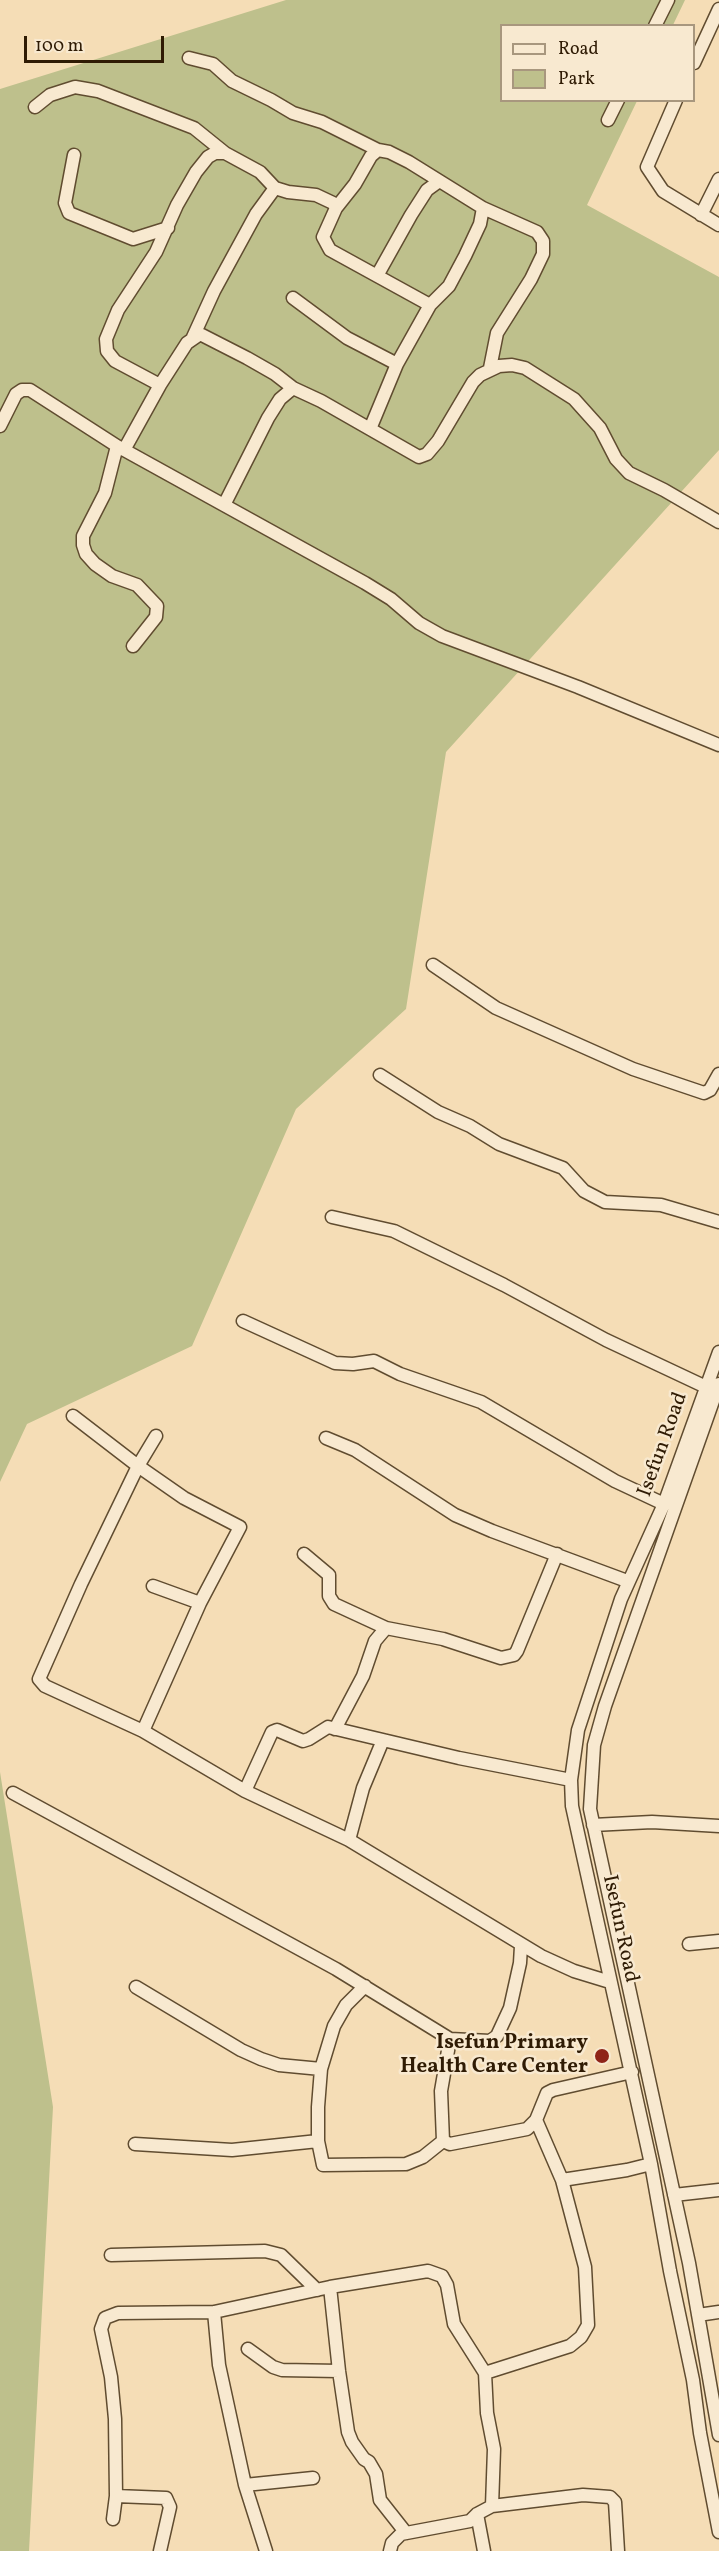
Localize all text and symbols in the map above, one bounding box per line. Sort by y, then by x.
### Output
scale bar [27,24,166,62]
legend [500,24,695,102]
text: 100 m [35,34,84,59]
text: Road [558,37,599,62]
text: Park [558,67,595,92]
street label: Isefun Road [633,1389,695,1501]
street label: Isefun Road [595,1873,643,1985]
place label: Isefun Primary Health Care Center [400,2031,588,2081]
marker: Isefun Primary Health Care Center [593,2047,611,2065]

